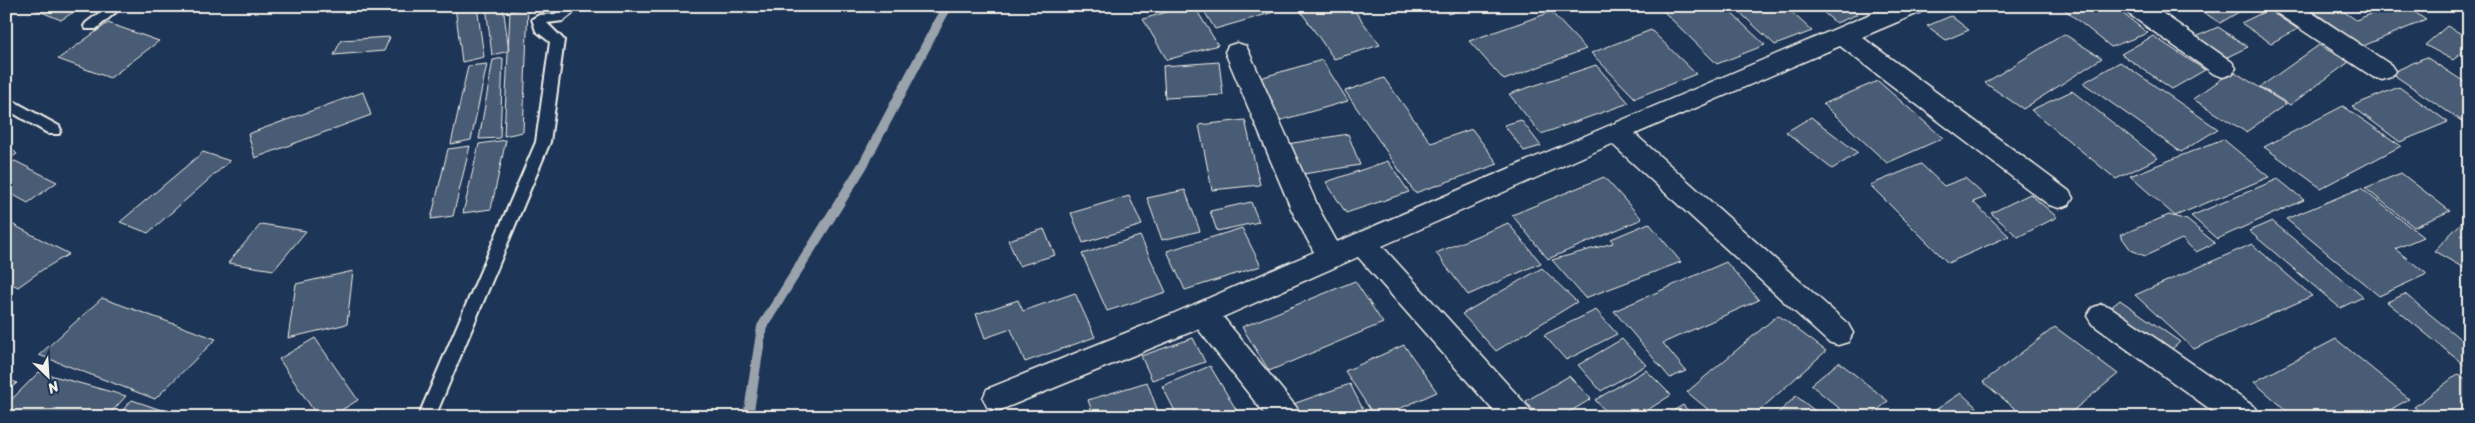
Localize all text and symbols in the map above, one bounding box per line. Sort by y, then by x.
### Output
north arrow [22,350,72,400]
text: N [43,374,64,401]

